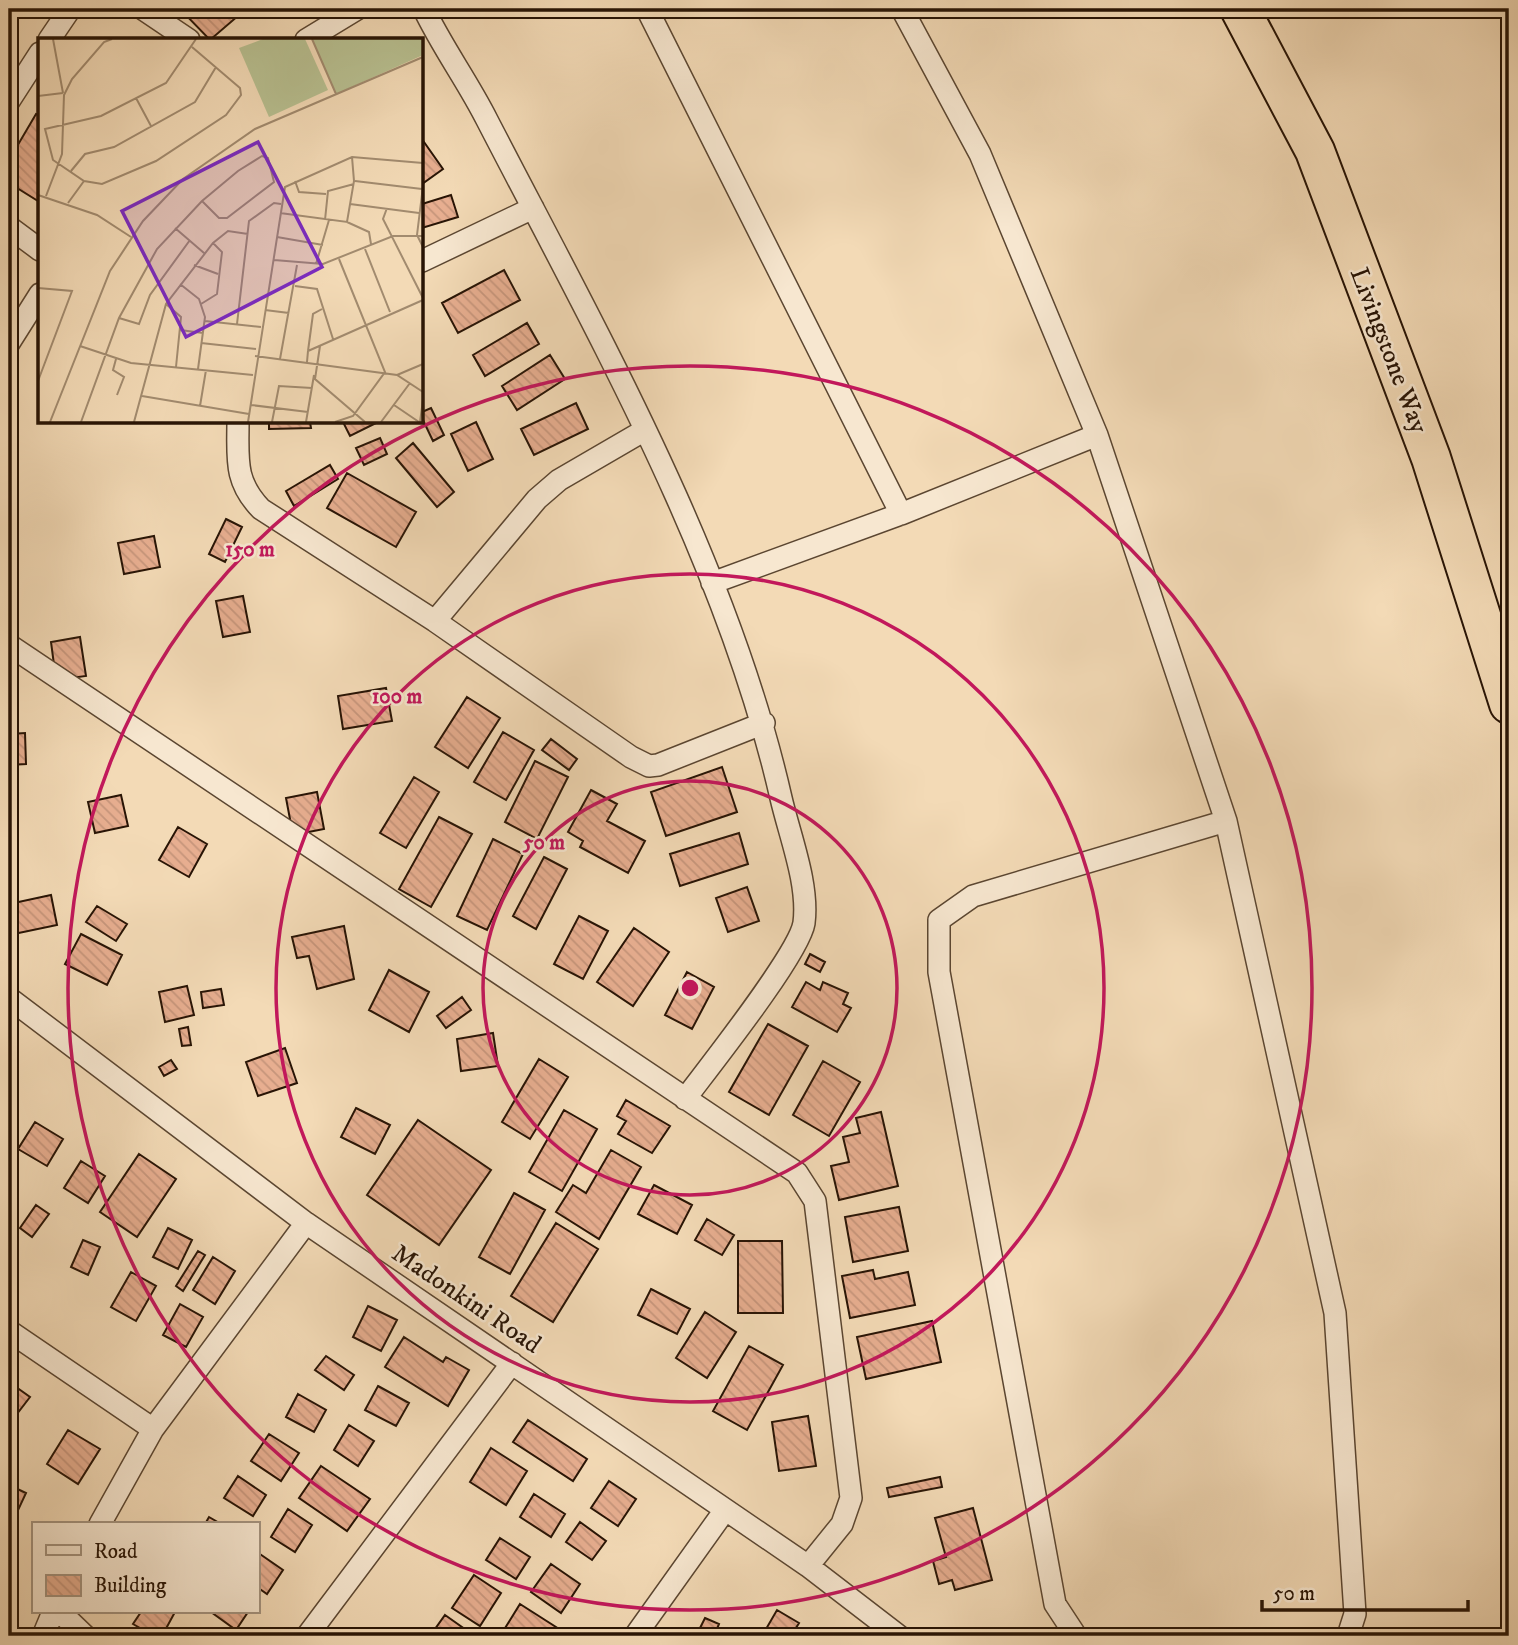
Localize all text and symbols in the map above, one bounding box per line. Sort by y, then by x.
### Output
inset map [38,38,424,424]
street label: Livingstone Way [1342,263,1436,439]
text: 150 m [225,537,275,563]
text: 100 m [372,684,422,710]
text: 50 m [522,830,565,856]
centre of rings [678,976,702,1000]
street label: Madonkini Road [385,1237,547,1361]
legend [32,1522,259,1614]
text: Road [94,1539,138,1565]
scale bar [1262,1568,1469,1612]
text: Building [94,1573,167,1599]
text: 50 m [1273,1581,1315,1607]

